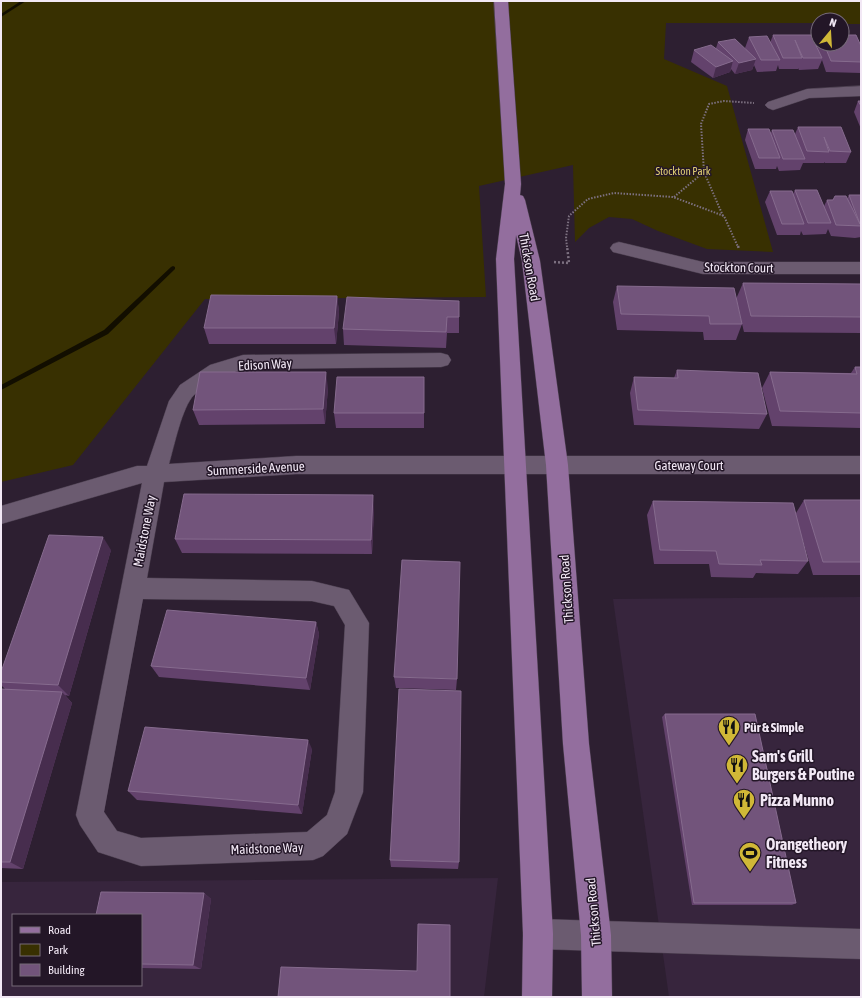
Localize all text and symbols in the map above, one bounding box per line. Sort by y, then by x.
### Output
north arrow [810,12,850,52]
text: N [828,16,838,29]
park label: Stockton Park [655,165,711,177]
street label: Thickson Road [516,232,543,302]
street label: Stockton Court [704,259,774,276]
street label: Edison Way [238,356,293,373]
street label: Summerside Avenue [207,458,305,479]
street label: Gateway Court [655,458,724,473]
street label: Maidstone Way [130,493,159,568]
street label: Thickson Road [557,554,576,624]
restaurant icon: Pür & Simple [716,714,742,747]
place label: Pür & Simple [744,720,804,735]
place label: Sam's Grill Burgers & Poutine [752,747,855,783]
restaurant icon: Sam's Grill Burgers & Poutine [724,752,750,785]
restaurant icon: Pizza Munno [731,787,757,820]
place label: Pizza Munno [760,791,834,809]
place label: Orangetheory Fitness [766,835,848,871]
street label: Maidstone Way [230,840,304,857]
sports icon: Orangetheory Fitness [737,840,763,873]
street label: Thickson Road [583,877,604,947]
legend [12,914,142,986]
text: Road [48,923,71,937]
text: Park [48,943,69,957]
text: Building [48,963,86,977]

